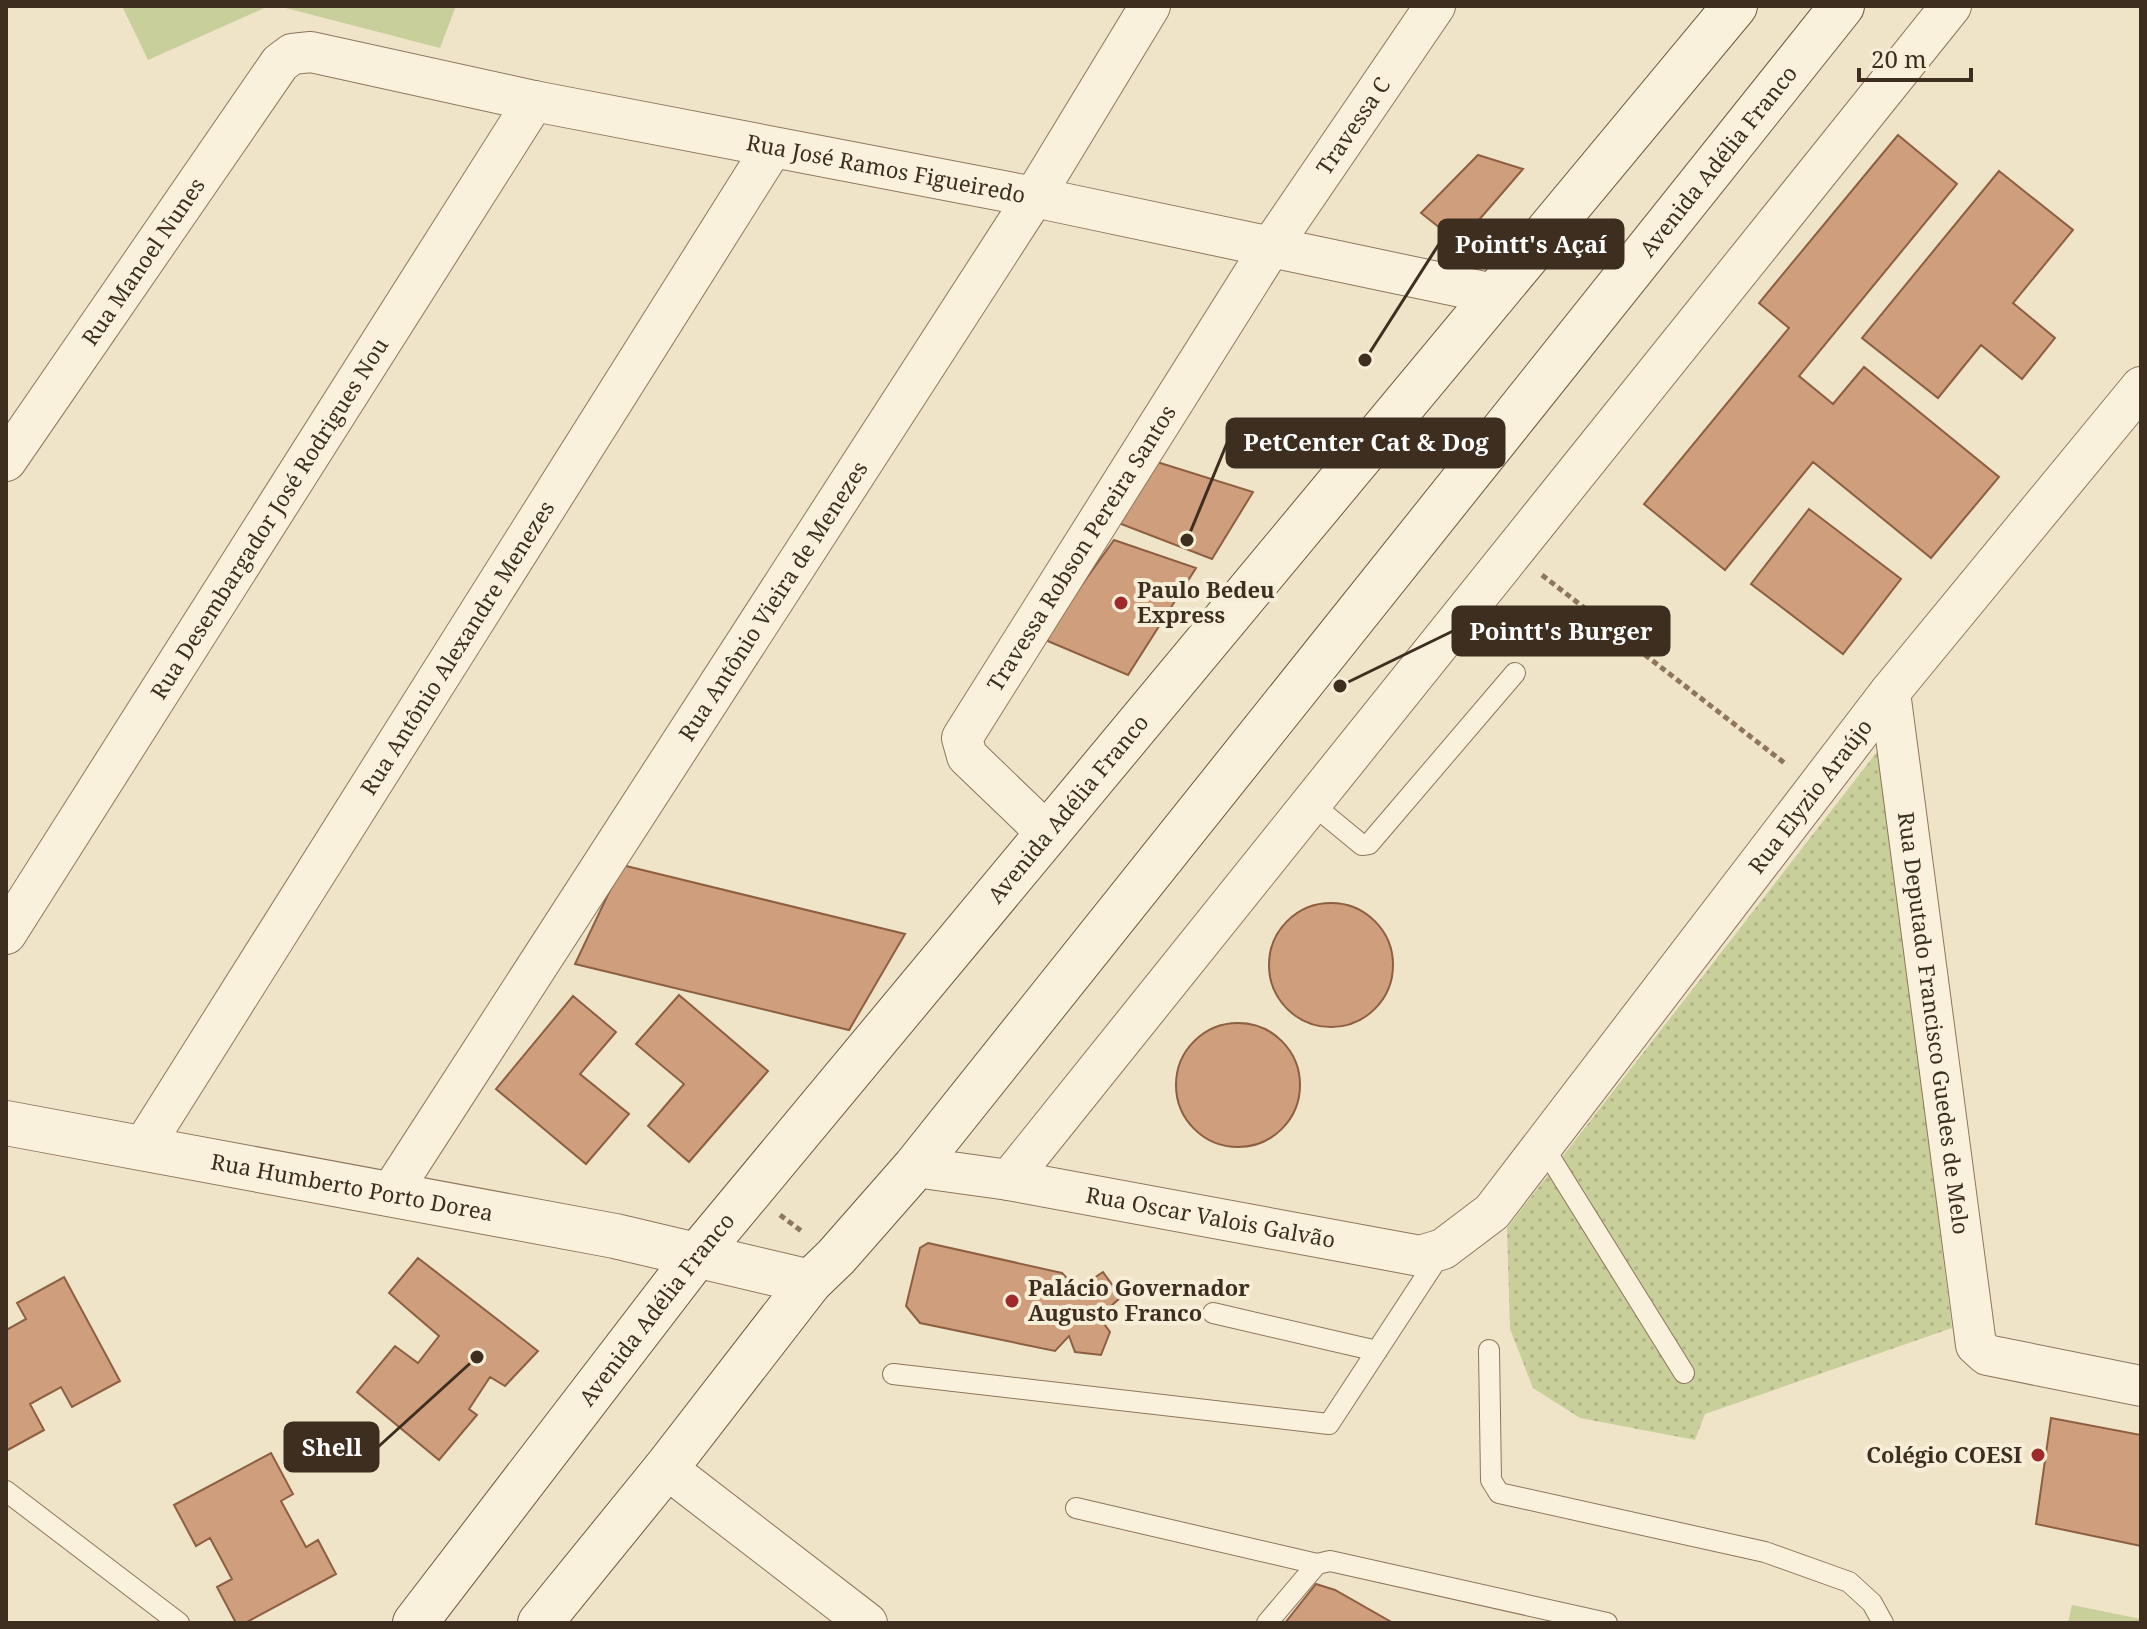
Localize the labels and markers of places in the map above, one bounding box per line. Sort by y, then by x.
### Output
callout: Pointt's Açaí [1439,220,1623,268]
callout: PetCenter Cat & Dog [1227,419,1504,467]
place label: Paulo Bedeu Express [1137,574,1275,629]
marker: Paulo Bedeu Express [1112,594,1130,612]
callout: Pointt's Burger [1453,607,1669,655]
place label: Palácio Governador Augusto Franco [1028,1272,1250,1327]
marker: Palácio Governador Augusto Franco [1003,1292,1021,1310]
callout: Shell [285,1423,378,1471]
place label: Colégio COESI [1866,1439,2022,1469]
marker: Colégio COESI [2029,1446,2047,1464]

